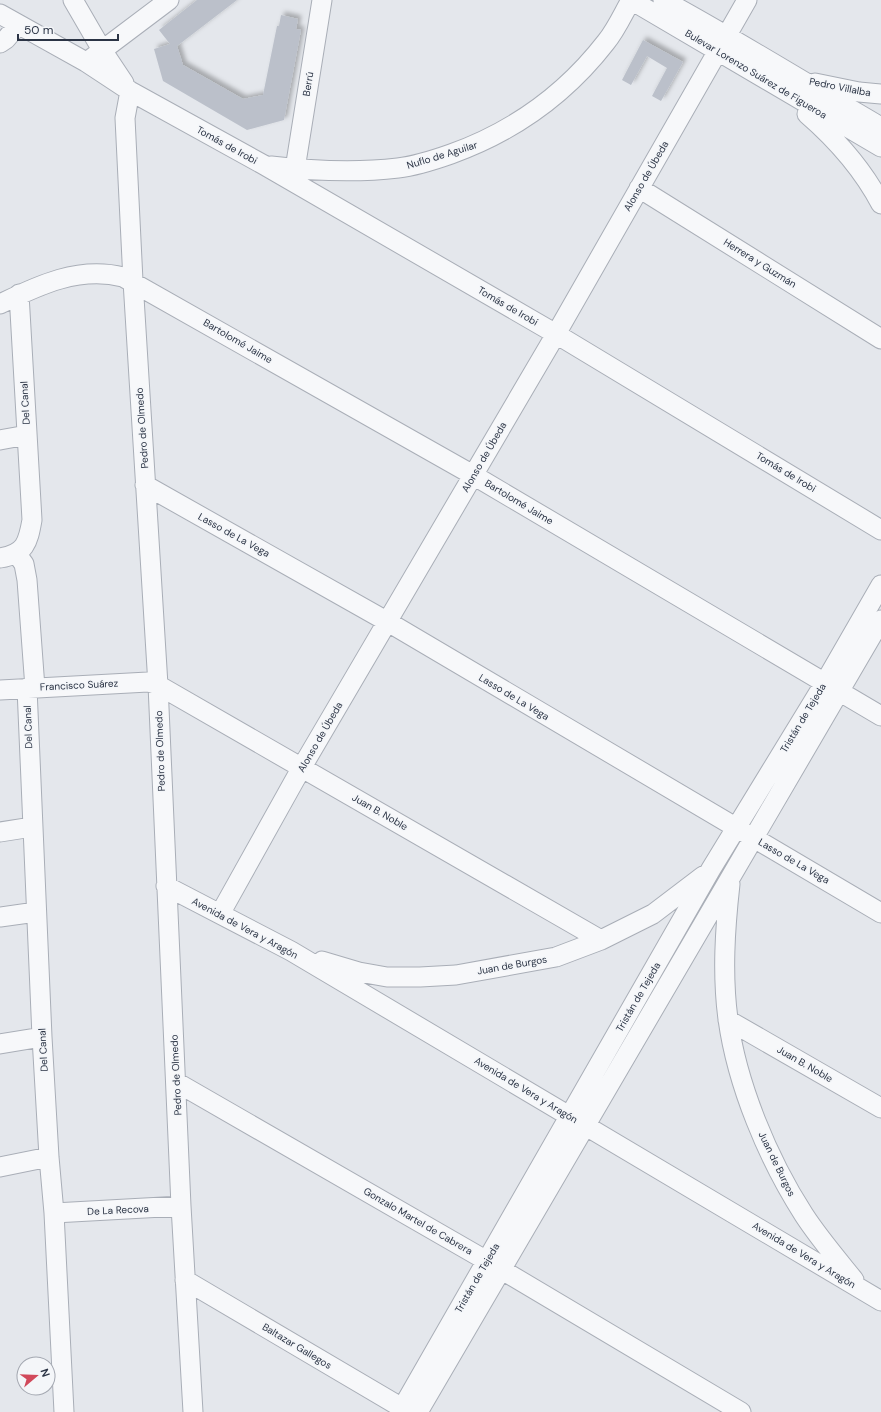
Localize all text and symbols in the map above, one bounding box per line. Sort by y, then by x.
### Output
scale bar [18,16,118,42]
text: 50 m [24,22,53,38]
street label: Bulevar Lorenzo Suárez de Figueroa [683,26,829,122]
street label: Berrú [300,70,316,97]
street label: Pedro Villalba [808,75,872,99]
street label: Tomás de Irobi [194,123,260,167]
street label: Nuflo de Aguilar [405,138,479,172]
street label: Alonso de Úbeda [621,139,671,213]
street label: Herrera y Guzmán [721,235,799,291]
street label: Tomás de Irobi [475,283,541,329]
street label: Bartolomé Jaime [201,316,275,366]
street label: Del Canal [17,381,33,425]
street label: Pedro de Olmedo [133,387,151,469]
street label: Alonso de Úbeda [459,420,509,494]
street label: Tomás de Irobi [754,449,818,495]
street label: Bartolomé Jaime [482,476,556,528]
street label: Lasso de La Vega [196,510,272,560]
street label: Lasso de La Vega [476,671,552,723]
street label: Francisco Suárez [40,676,119,694]
street label: Tristán de Tejeda [777,681,829,755]
street label: Alonso de Úbeda [295,700,345,774]
street label: Del Canal [21,705,35,749]
street label: Pedro de Olmedo [152,710,168,792]
street label: Juan B. Noble [350,791,410,833]
street label: Lasso de La Vega [756,835,832,887]
street label: Avenida de Vera y Aragón [190,894,301,962]
street label: Juan de Burgos [476,952,548,978]
street label: Tristán de Tejeda [613,960,663,1034]
street label: Del Canal [35,1028,51,1072]
street label: Pedro de Olmedo [167,1034,185,1116]
street label: Juan B. Noble [775,1043,835,1085]
street label: Avenida de Vera y Aragón [472,1054,580,1126]
street label: Juan de Burgos [756,1129,798,1199]
street label: Gonzalo Martel de Cabrera [361,1184,475,1258]
street label: De La Recova [87,1202,149,1218]
street label: Avenida de Vera y Aragón [750,1219,858,1291]
street label: Tristán de Tejeda [452,1241,502,1315]
street label: Baltazar Gallegos [260,1320,334,1372]
north arrow [16,1356,56,1396]
text: N [38,1367,53,1379]

